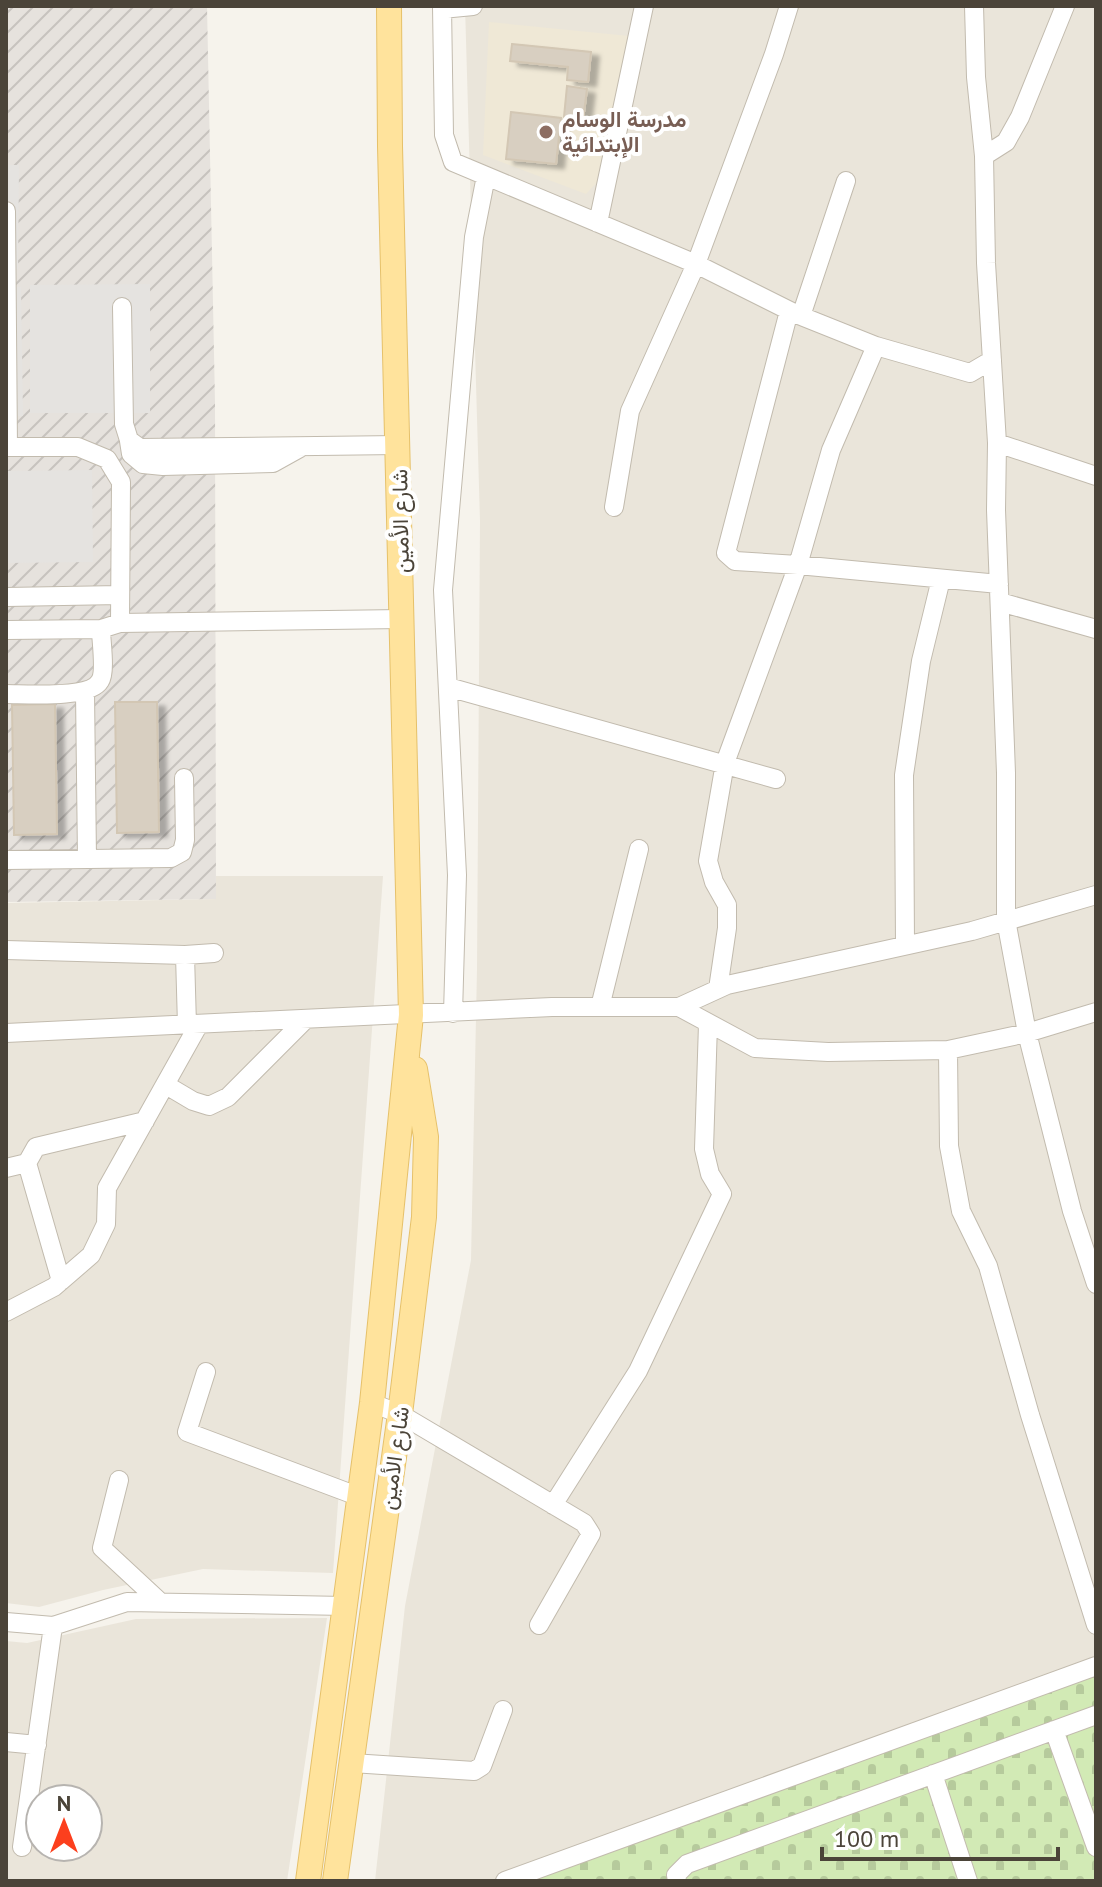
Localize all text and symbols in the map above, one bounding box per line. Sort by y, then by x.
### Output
place label: مدرسة الوسام الإبتدائية [562,105,686,159]
marker: مدرسة الوسام الإبتدائية [537,123,555,141]
street label: شارع الأمين [385,469,416,573]
street label: شارع الأمين [373,1405,416,1512]
north arrow [24,1783,104,1863]
text: N [57,1789,71,1817]
scale bar [822,1811,1058,1861]
text: 100 m [834,1823,899,1854]

